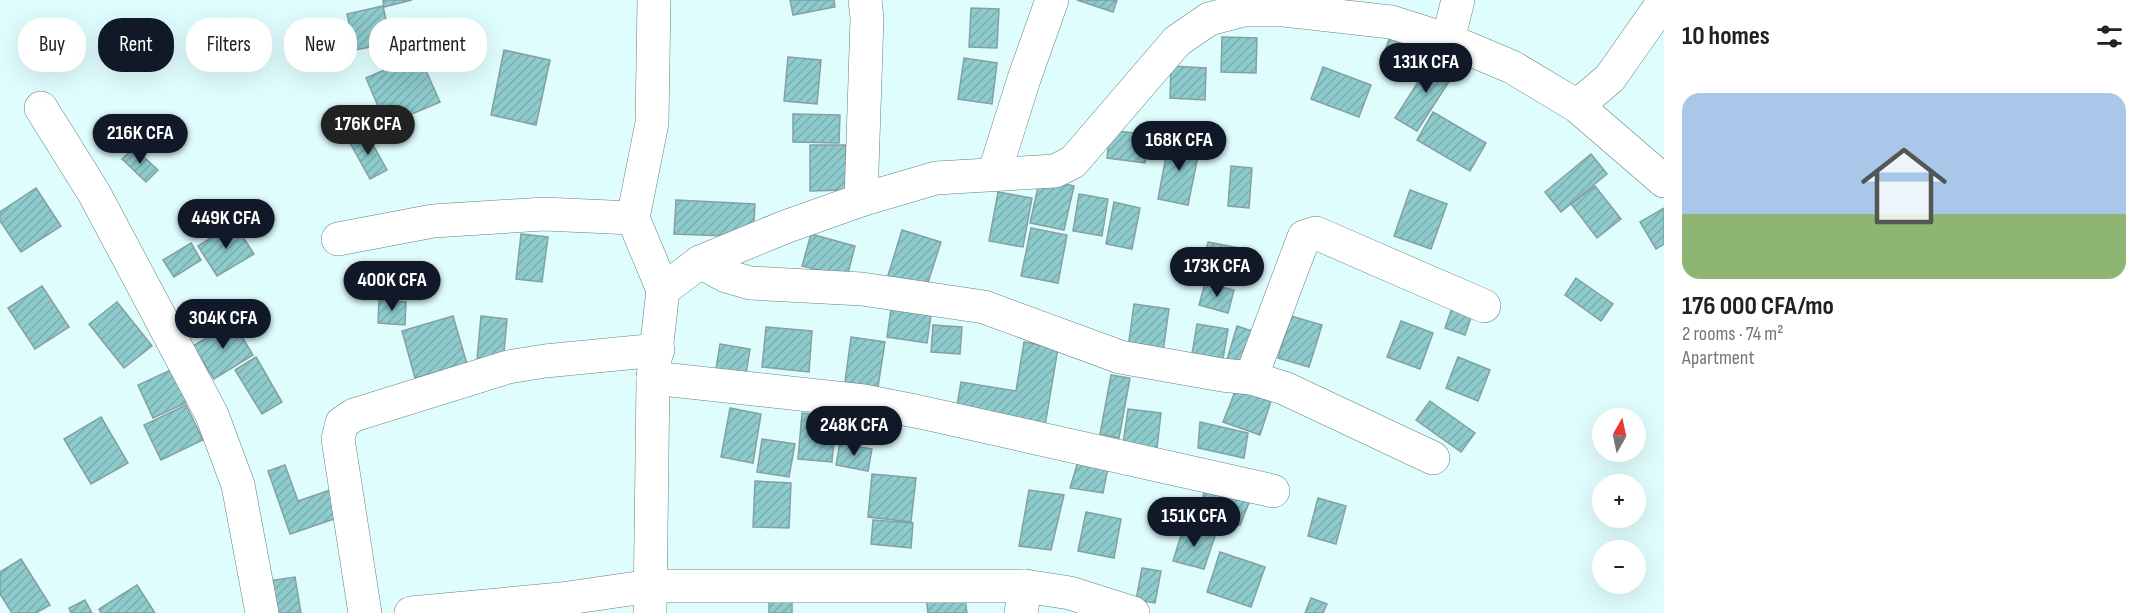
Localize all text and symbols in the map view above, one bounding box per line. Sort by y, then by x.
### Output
chip: Buy [18,18,86,72]
chip: Rent [98,18,174,72]
chip: Filters [186,18,272,72]
chip: New [284,18,357,72]
chip: Apartment [369,18,487,72]
icon: filters [2093,20,2126,53]
text: 10 homes [1682,21,1770,52]
pin: 131K CFA [1364,43,1488,94]
text: 131K CFA [1393,50,1459,74]
pin: 176K CFA [306,105,430,156]
text: 176K CFA [335,112,401,136]
pin: 216K CFA [78,114,202,165]
text: 216K CFA [107,121,173,145]
pin: 168K CFA [1117,121,1241,172]
text: 168K CFA [1145,128,1213,152]
icon: home [1850,132,1958,240]
pin: 449K CFA [164,199,288,250]
text: 449K CFA [192,206,260,230]
pin: 173K CFA [1155,247,1279,298]
text: 173K CFA [1184,254,1250,278]
pin: 400K CFA [330,261,454,312]
text: 400K CFA [358,268,426,292]
text: 176 000 CFA/mo [1682,291,1834,322]
pin: 304K CFA [161,299,285,350]
text: 304K CFA [189,306,257,330]
text: 2 rooms · 74 m² [1682,322,1783,346]
text: Apartment [1682,346,1755,370]
pin: 248K CFA [792,406,916,457]
north arrow [1592,408,1646,462]
map controls [1592,408,1646,594]
text: 248K CFA [820,413,888,437]
button: + [1592,474,1646,528]
pin: 151K CFA [1132,497,1256,548]
text: 151K CFA [1161,504,1227,528]
button: − [1592,540,1646,594]

